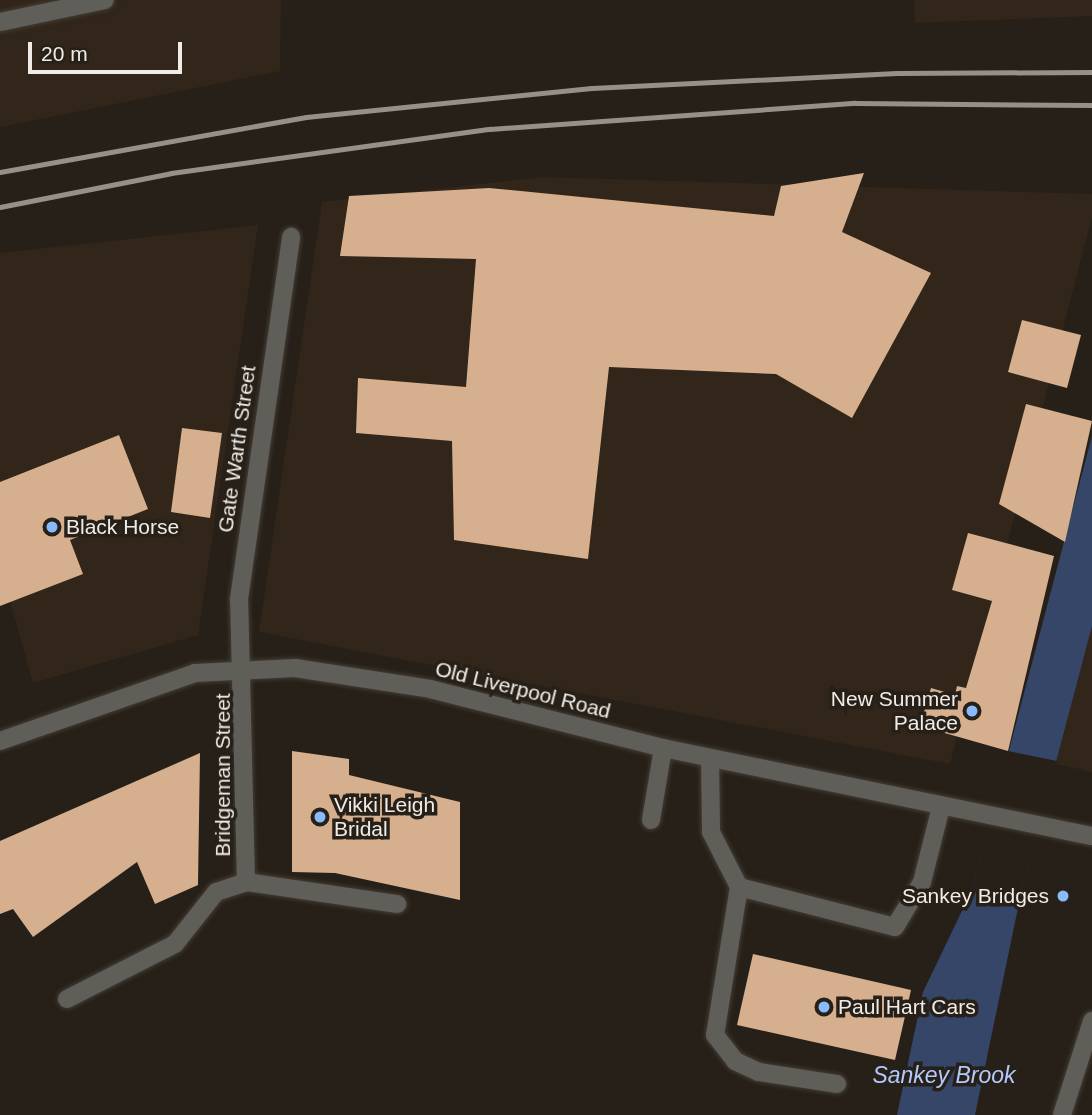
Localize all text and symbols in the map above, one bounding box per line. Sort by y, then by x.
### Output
scale bar [32,28,186,72]
text: 20 m [41,42,88,65]
street label: Gate Warth Street [213,364,261,534]
place label: Black Horse [66,514,179,540]
marker: Black Horse [44,519,60,535]
street label: Old Liverpool Road [433,656,613,724]
place label: New Summer Palace [831,686,958,736]
street label: Bridgeman Street [210,693,236,857]
marker: New Summer Palace [964,703,980,719]
place label: Vikki Leigh Bridal [334,792,435,842]
marker: Vikki Leigh Bridal [312,809,328,825]
place label: Sankey Bridges [902,883,1049,909]
marker: Sankey Bridges [1055,888,1071,904]
place label: Paul Hart Cars [838,994,976,1020]
marker: Paul Hart Cars [816,999,832,1015]
water label: Sankey Brook [872,1061,1016,1089]

